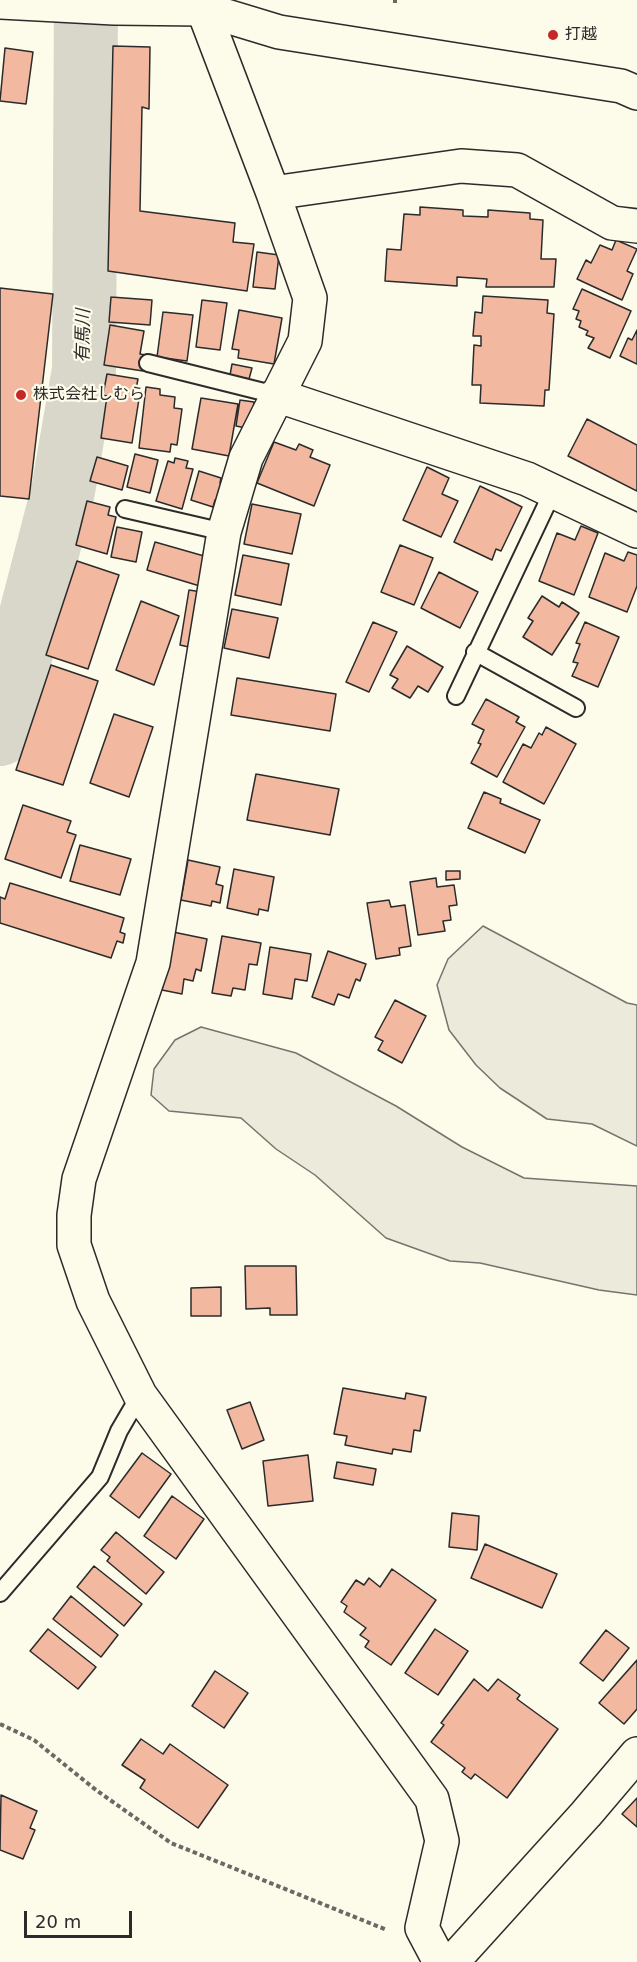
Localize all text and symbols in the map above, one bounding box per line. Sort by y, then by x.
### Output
place label: 打越 [565,25,597,45]
marker: 打越 [546,28,560,42]
water label: 有馬川 [73,309,95,363]
place label: 株式会社しむら [33,385,145,405]
marker: 株式会社しむら [14,388,28,402]
scale bar [27,1899,135,1937]
text: 20 m [35,1911,81,1932]

